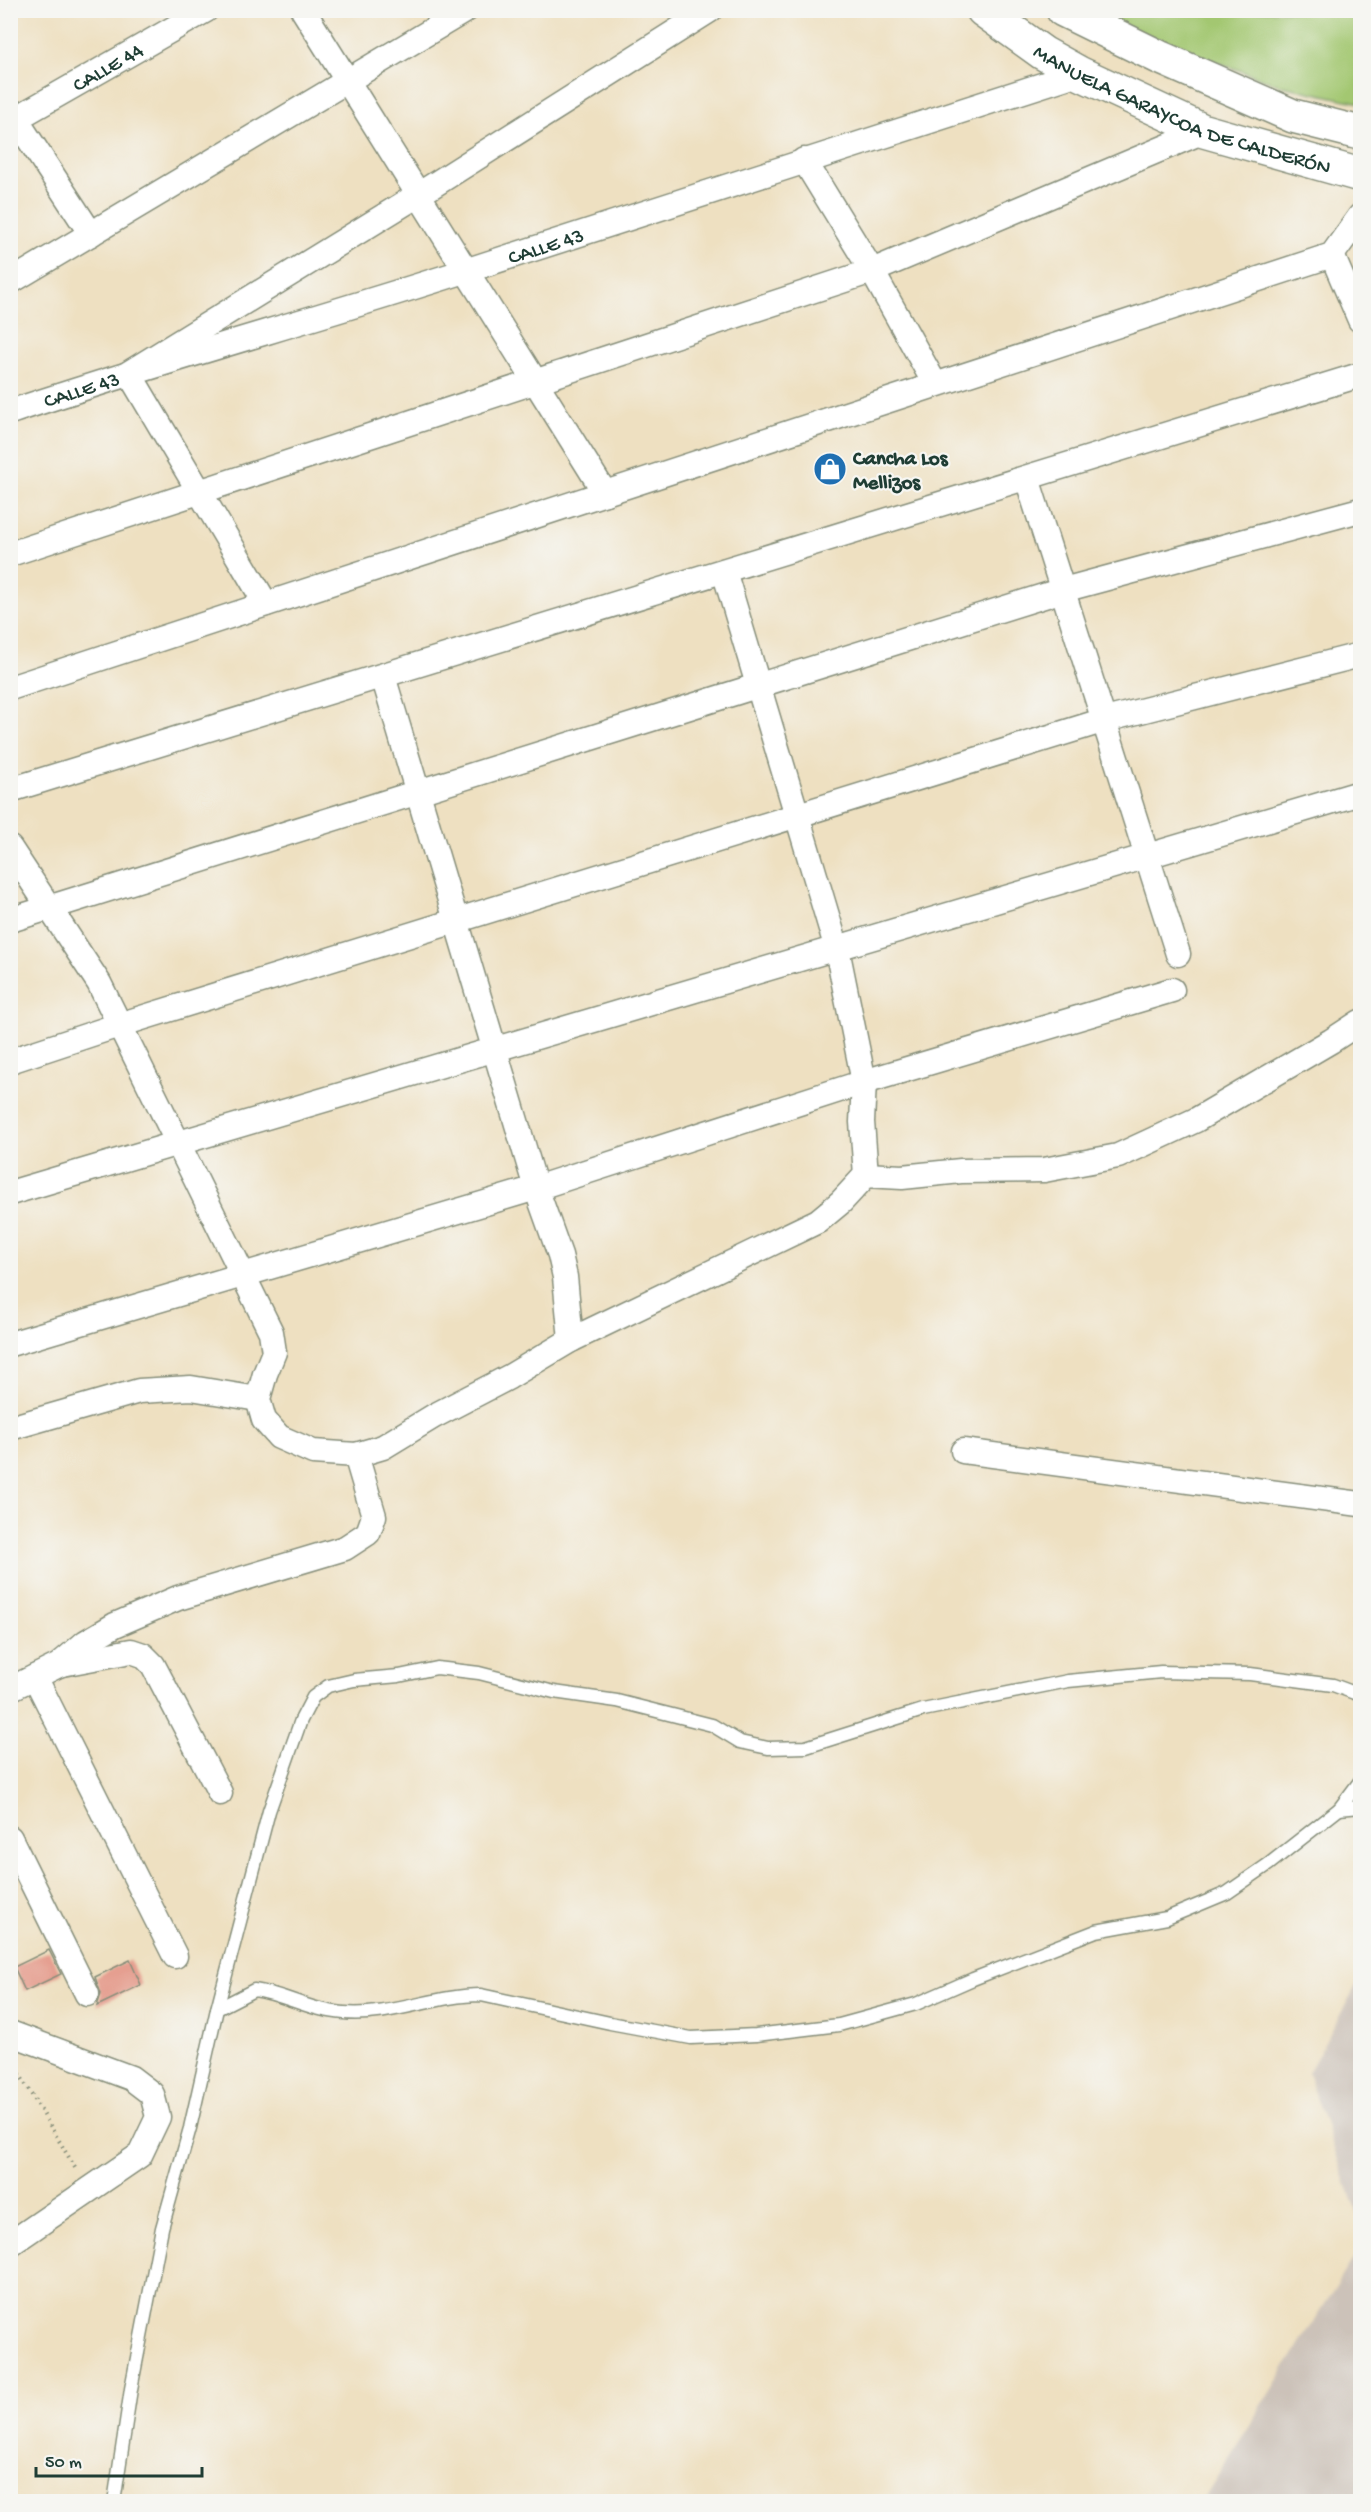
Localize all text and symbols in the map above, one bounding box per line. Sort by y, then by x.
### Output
street label: CALLE 44 [69,39,149,99]
street label: MANUELA GARAYCOA DE CALDERÓN [1027,41,1333,182]
street label: CALLE 43 [506,225,588,272]
street label: CALLE 43 [41,368,123,416]
place label: Cancha Los Mellizos [852,448,949,497]
shop icon: Cancha Los Mellizos [812,451,848,487]
scale bar [36,2440,202,2478]
text: 50 m [45,2453,82,2474]

